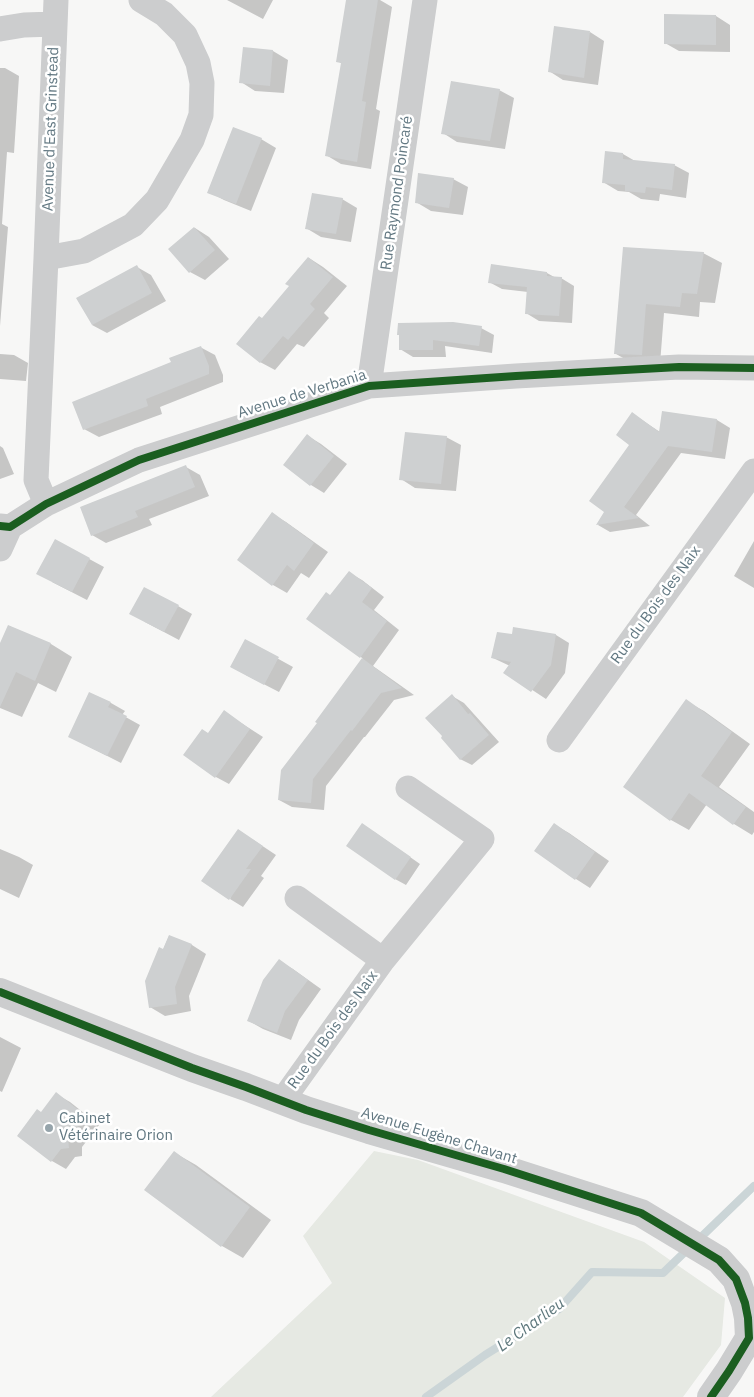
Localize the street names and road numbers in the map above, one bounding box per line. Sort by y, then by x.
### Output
street label: Avenue d'East Grinstead [39,47,63,211]
street label: Rue Raymond Poincaré [377,115,417,271]
street label: Avenue de Verbania [236,366,368,422]
street label: Rue du Bois des Naix [607,543,705,667]
street label: Rue du Bois des Naix [284,968,382,1092]
street label: Avenue Eugène Chavant [359,1104,519,1168]

